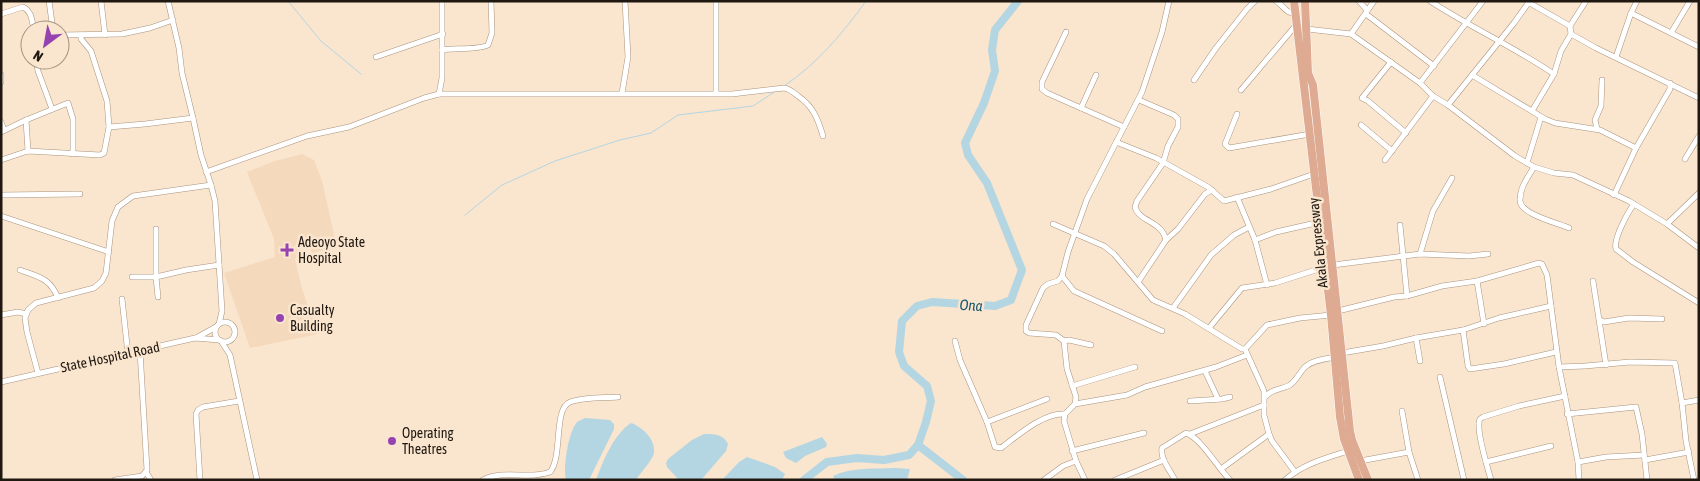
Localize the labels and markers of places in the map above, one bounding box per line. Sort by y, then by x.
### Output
place label: Adeoyo State Hospital [298,234,365,266]
marker: Adeoyo State Hospital [280,243,294,257]
place label: Casualty Building [290,302,335,334]
marker: Casualty Building [274,312,286,324]
place label: Operating Theatres [402,425,454,457]
marker: Operating Theatres [386,435,398,447]

